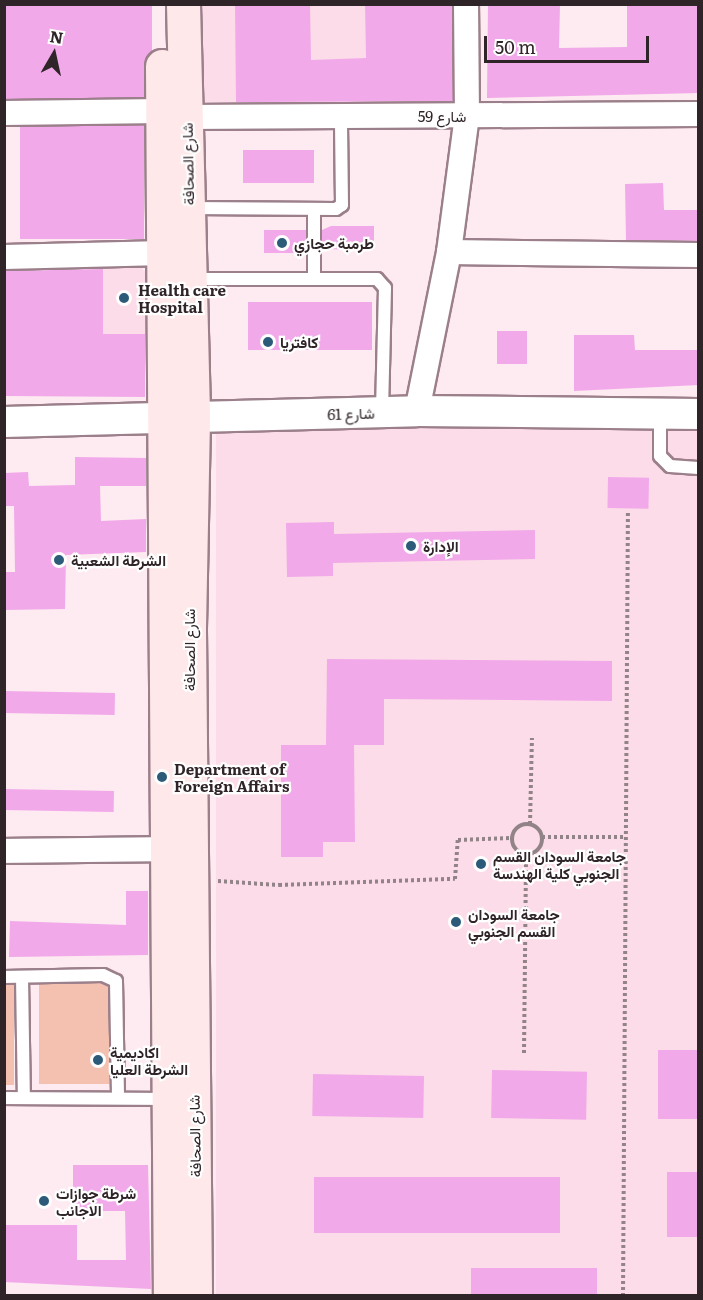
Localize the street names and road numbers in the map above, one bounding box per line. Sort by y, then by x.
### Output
street label: شارع 59 [418,107,466,125]
street label: شارع الصحافة [177,123,197,205]
street label: شارع 61 [327,403,375,423]
street label: شارع الصحافة [180,609,198,691]
street label: شارع الصحافة [184,1095,204,1177]

